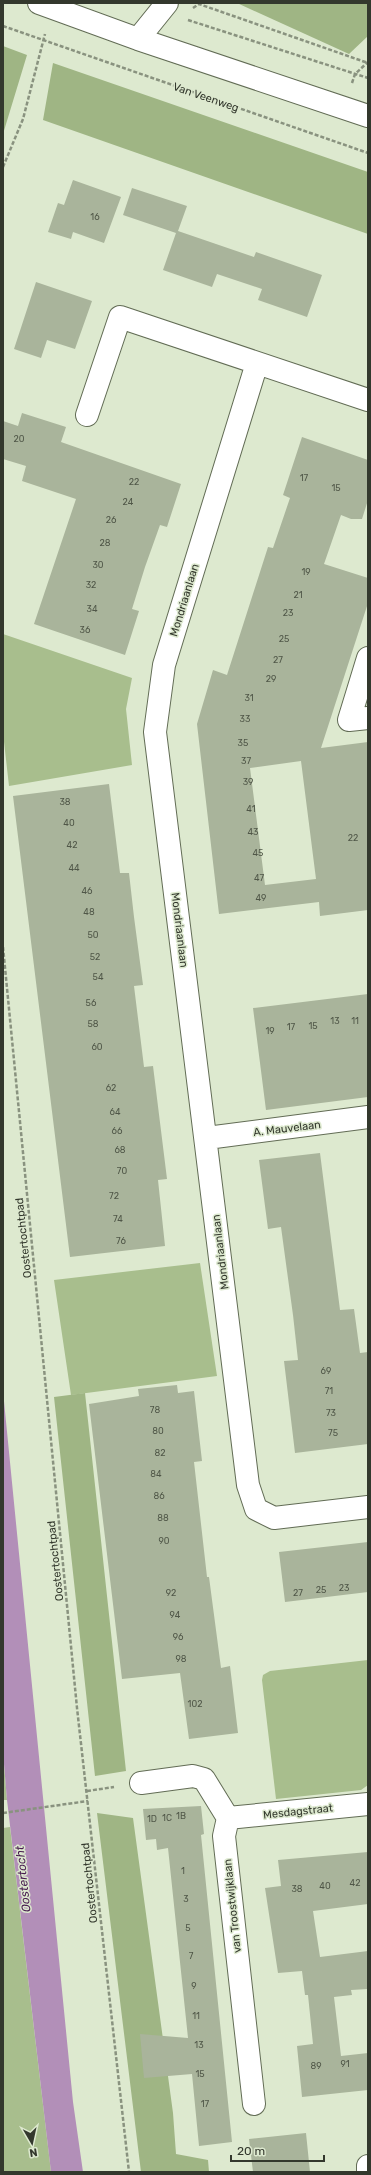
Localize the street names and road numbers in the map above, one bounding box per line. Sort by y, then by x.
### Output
street label: Van Veenweg [171,80,240,115]
street label: Mondriaanlaan [167,562,202,638]
street label: Mondriaanlaan [168,892,191,968]
street label: A. Mauvelaan [253,1118,322,1139]
street label: Oostertochtpad [13,1197,34,1279]
street label: Mondriaanlaan [209,1214,232,1290]
street label: Oostertochtpad [45,1520,66,1602]
street label: Mesdagstraat [263,1801,334,1822]
street label: Oostertochtpad [79,1842,100,1924]
street label: van Troostwijklaan [221,1858,244,1954]

